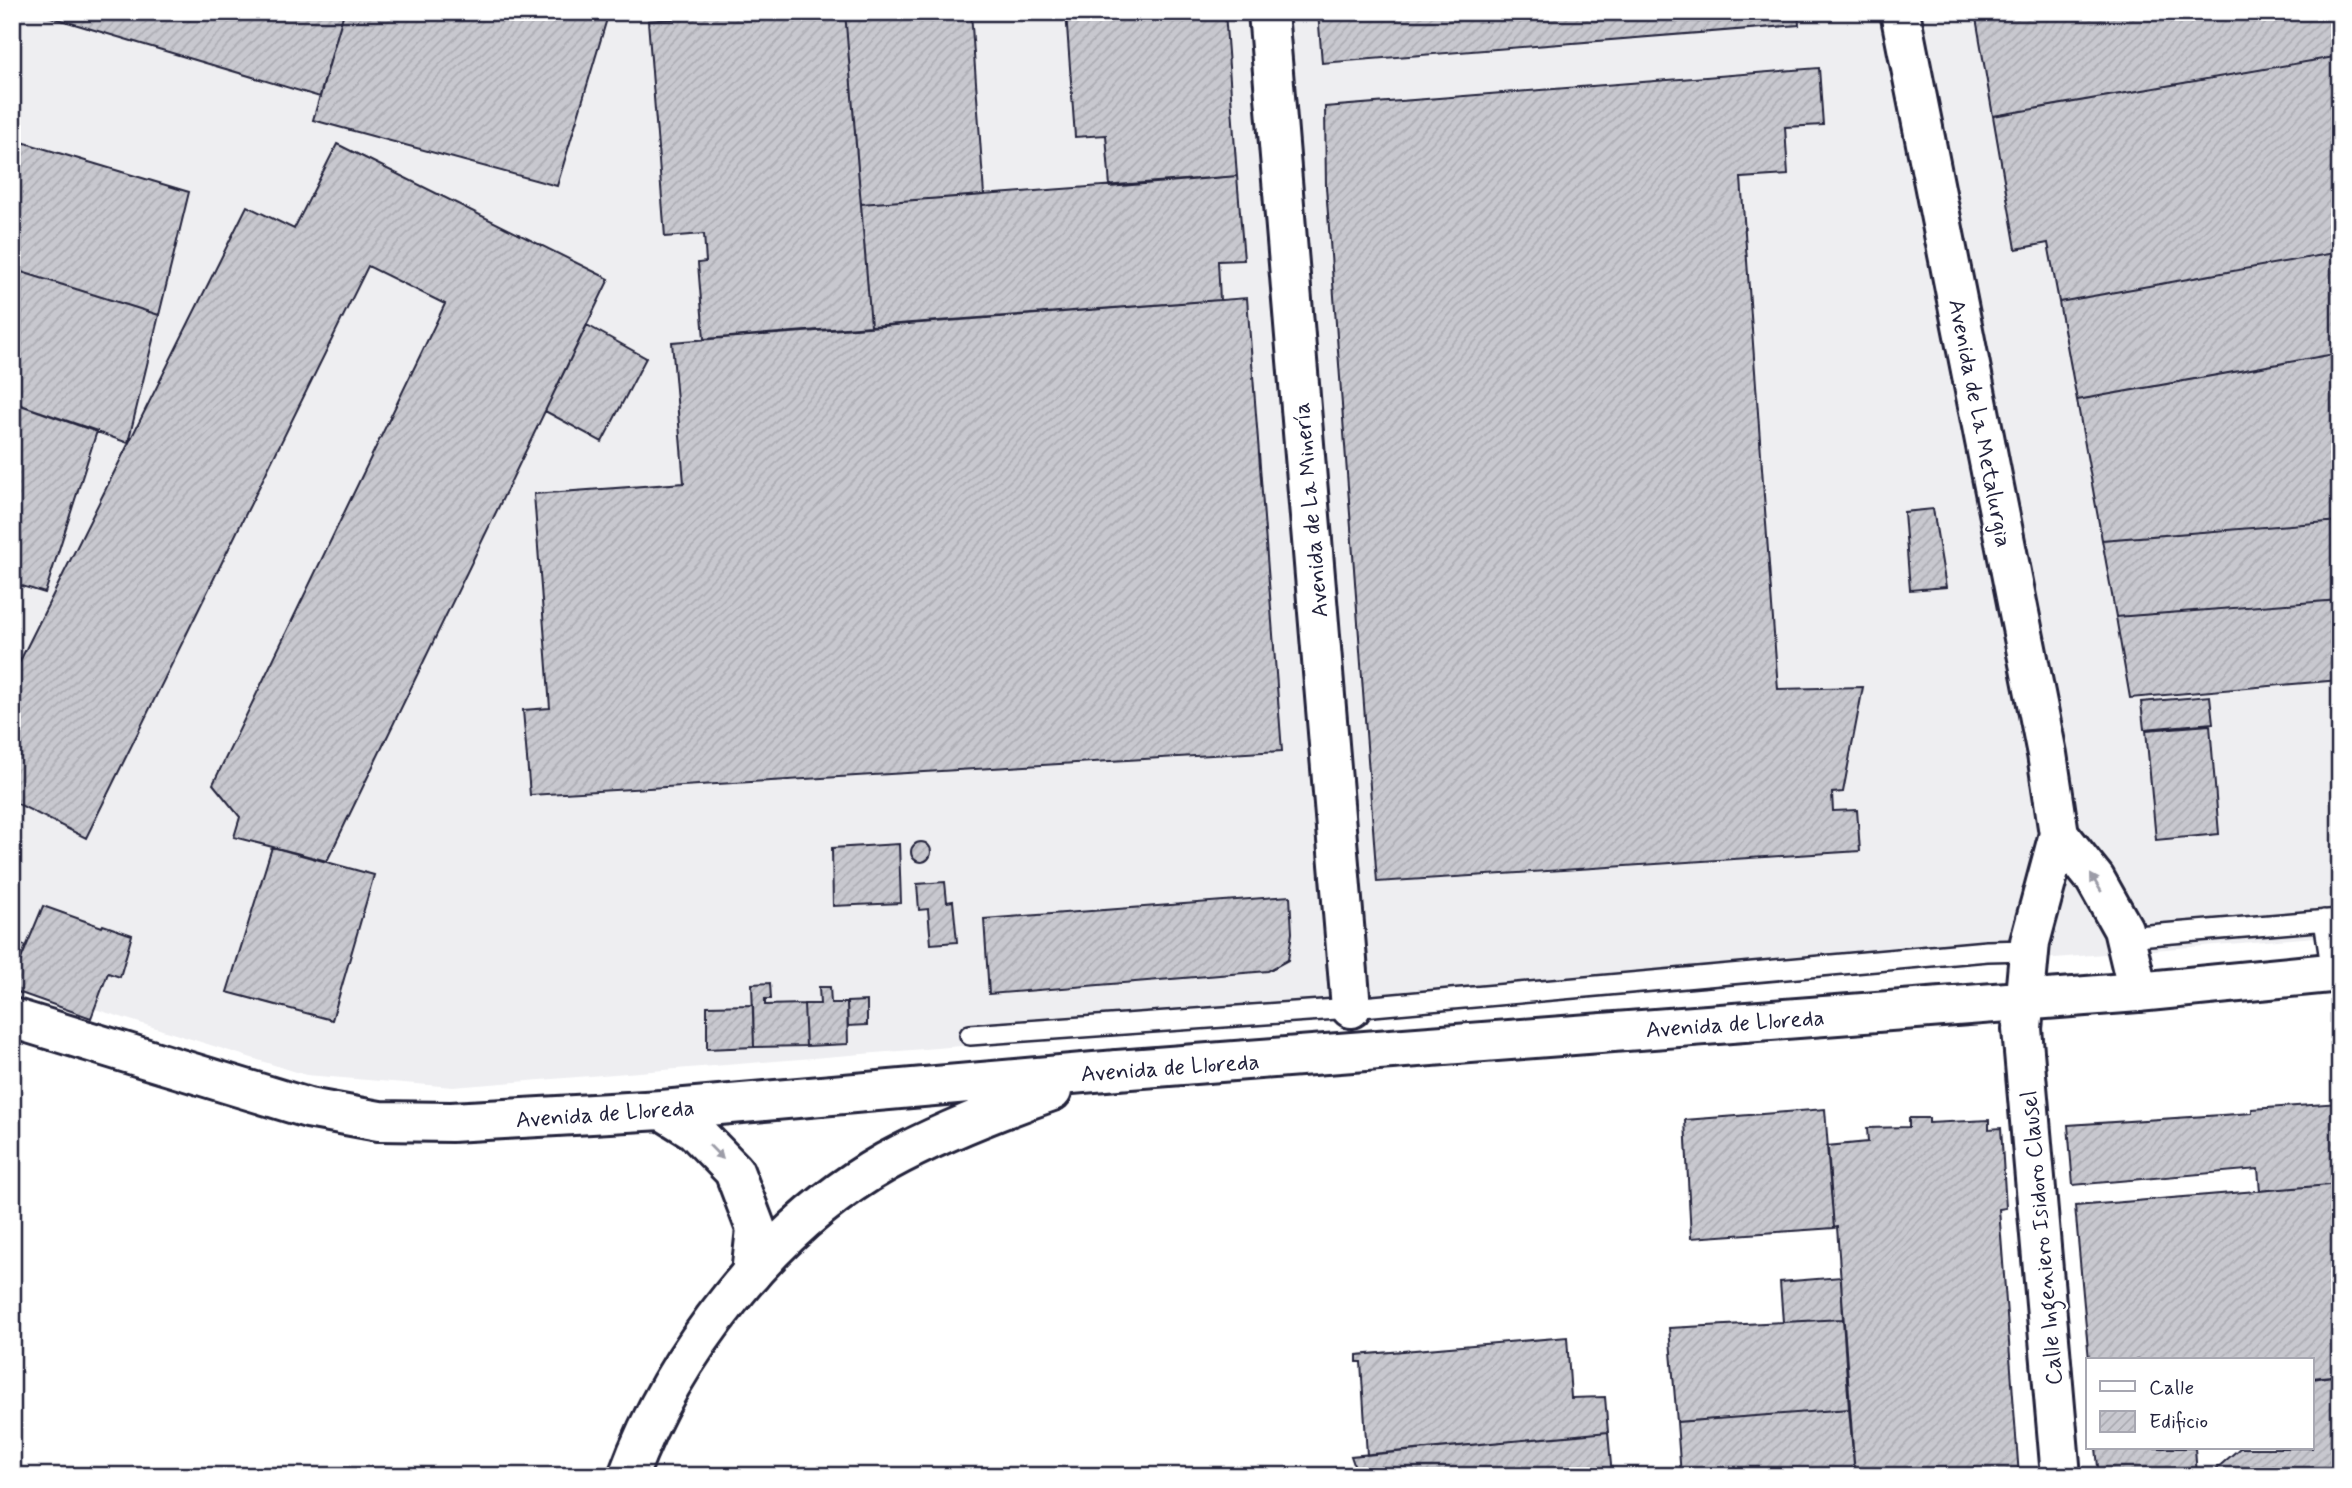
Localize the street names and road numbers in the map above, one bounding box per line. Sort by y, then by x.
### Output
street label: Avenida de La Metalurgia [1940,297,2018,550]
street label: Avenida de La Minería [1288,401,1336,619]
street label: Avenida de Lloreda [1645,1004,1826,1046]
street label: Avenida de Lloreda [1080,1048,1261,1090]
street label: Calle Ingeniero Isidoro Clausel [2015,1089,2073,1386]
street label: Avenida de Lloreda [515,1094,696,1136]

